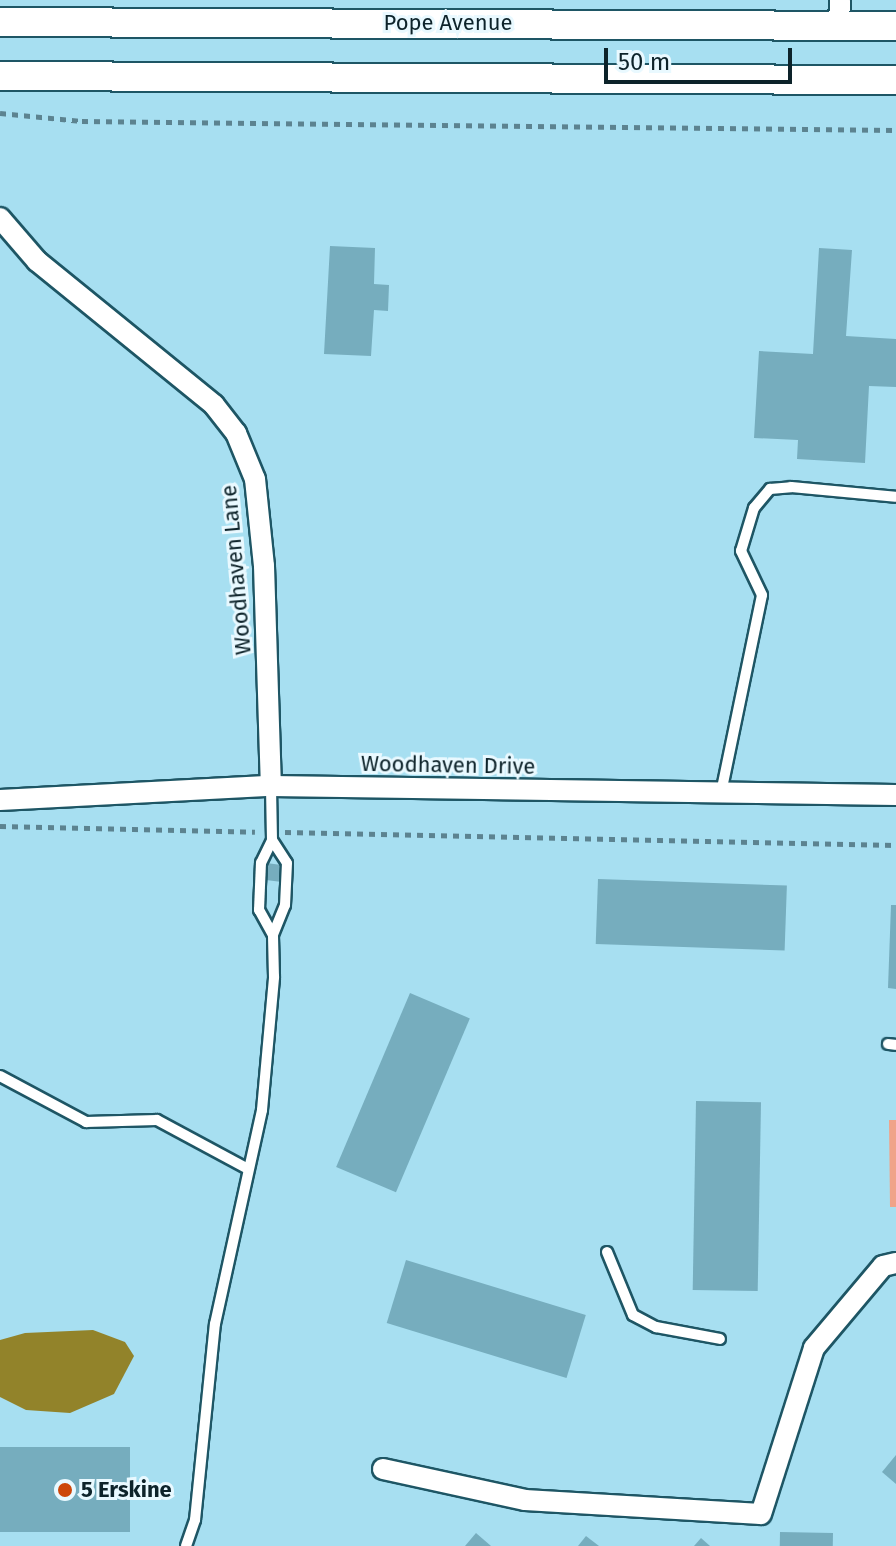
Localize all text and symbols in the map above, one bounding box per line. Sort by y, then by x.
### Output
street label: Pope Avenue [384,10,512,36]
scale bar [608,32,796,82]
text: 50 m [618,48,670,76]
street label: Woodhaven Lane [215,484,257,656]
street label: Woodhaven Drive [361,750,535,780]
place label: 5 Erskine [81,1477,172,1503]
marker: 5 Erskine [56,1481,74,1499]

